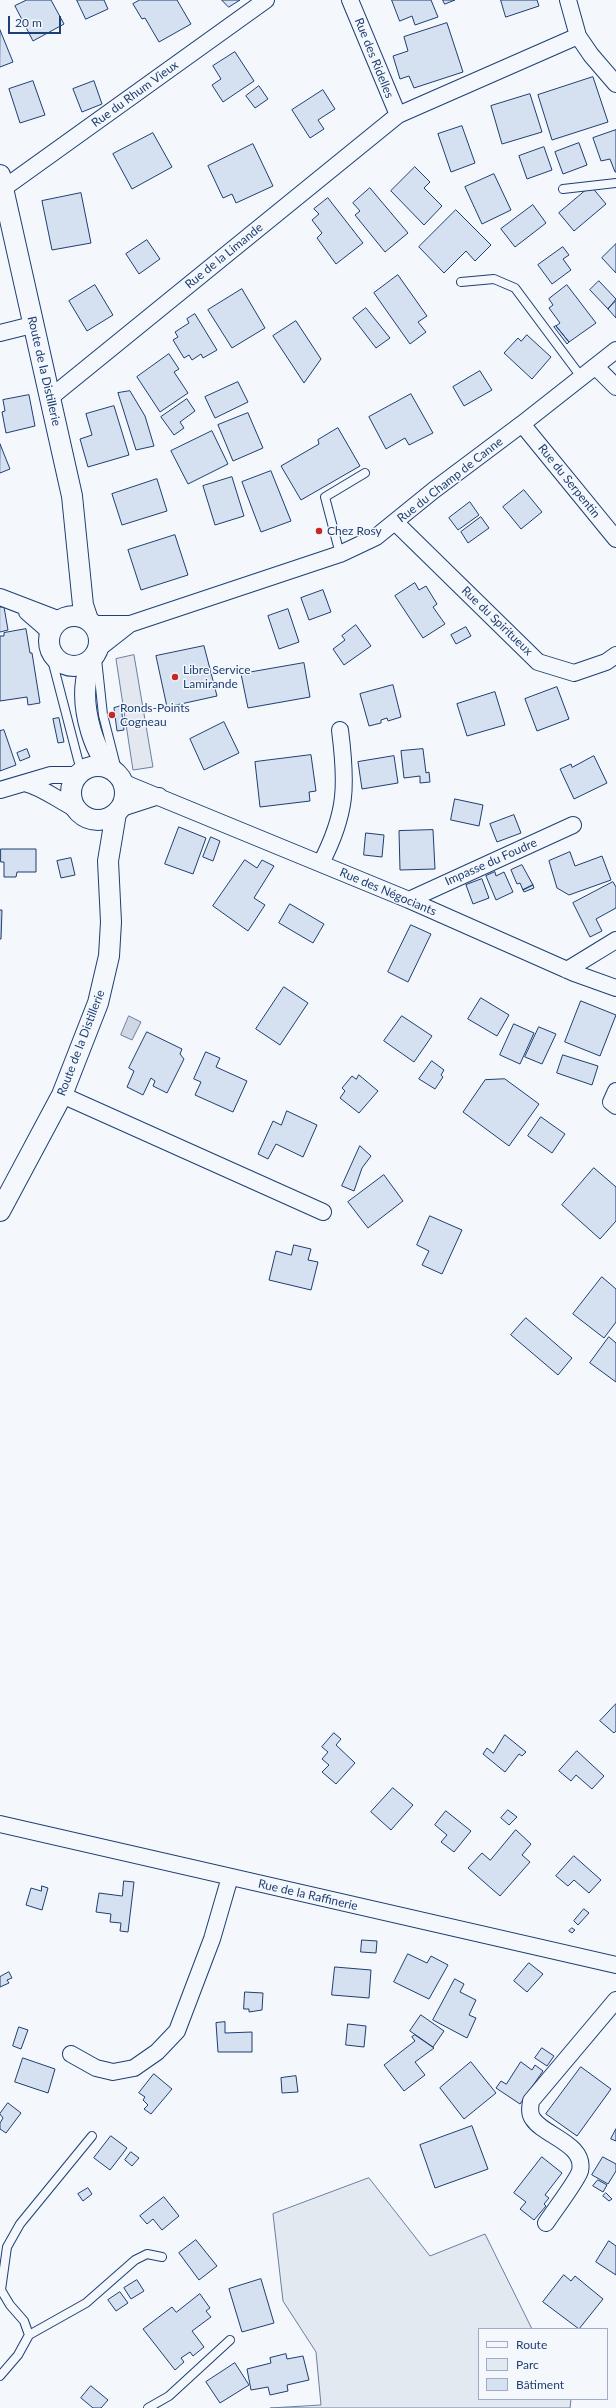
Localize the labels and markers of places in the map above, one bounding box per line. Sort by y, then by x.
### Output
place label: Chez Rosy [327,524,382,538]
marker: Chez Rosy [314,526,324,536]
place label: Libre Service Lamirande [183,663,250,691]
marker: Libre Service Lamirande [170,672,180,682]
place label: Ronds-Points Cogneau [120,701,190,729]
marker: Ronds-Points Cogneau [107,710,117,720]

